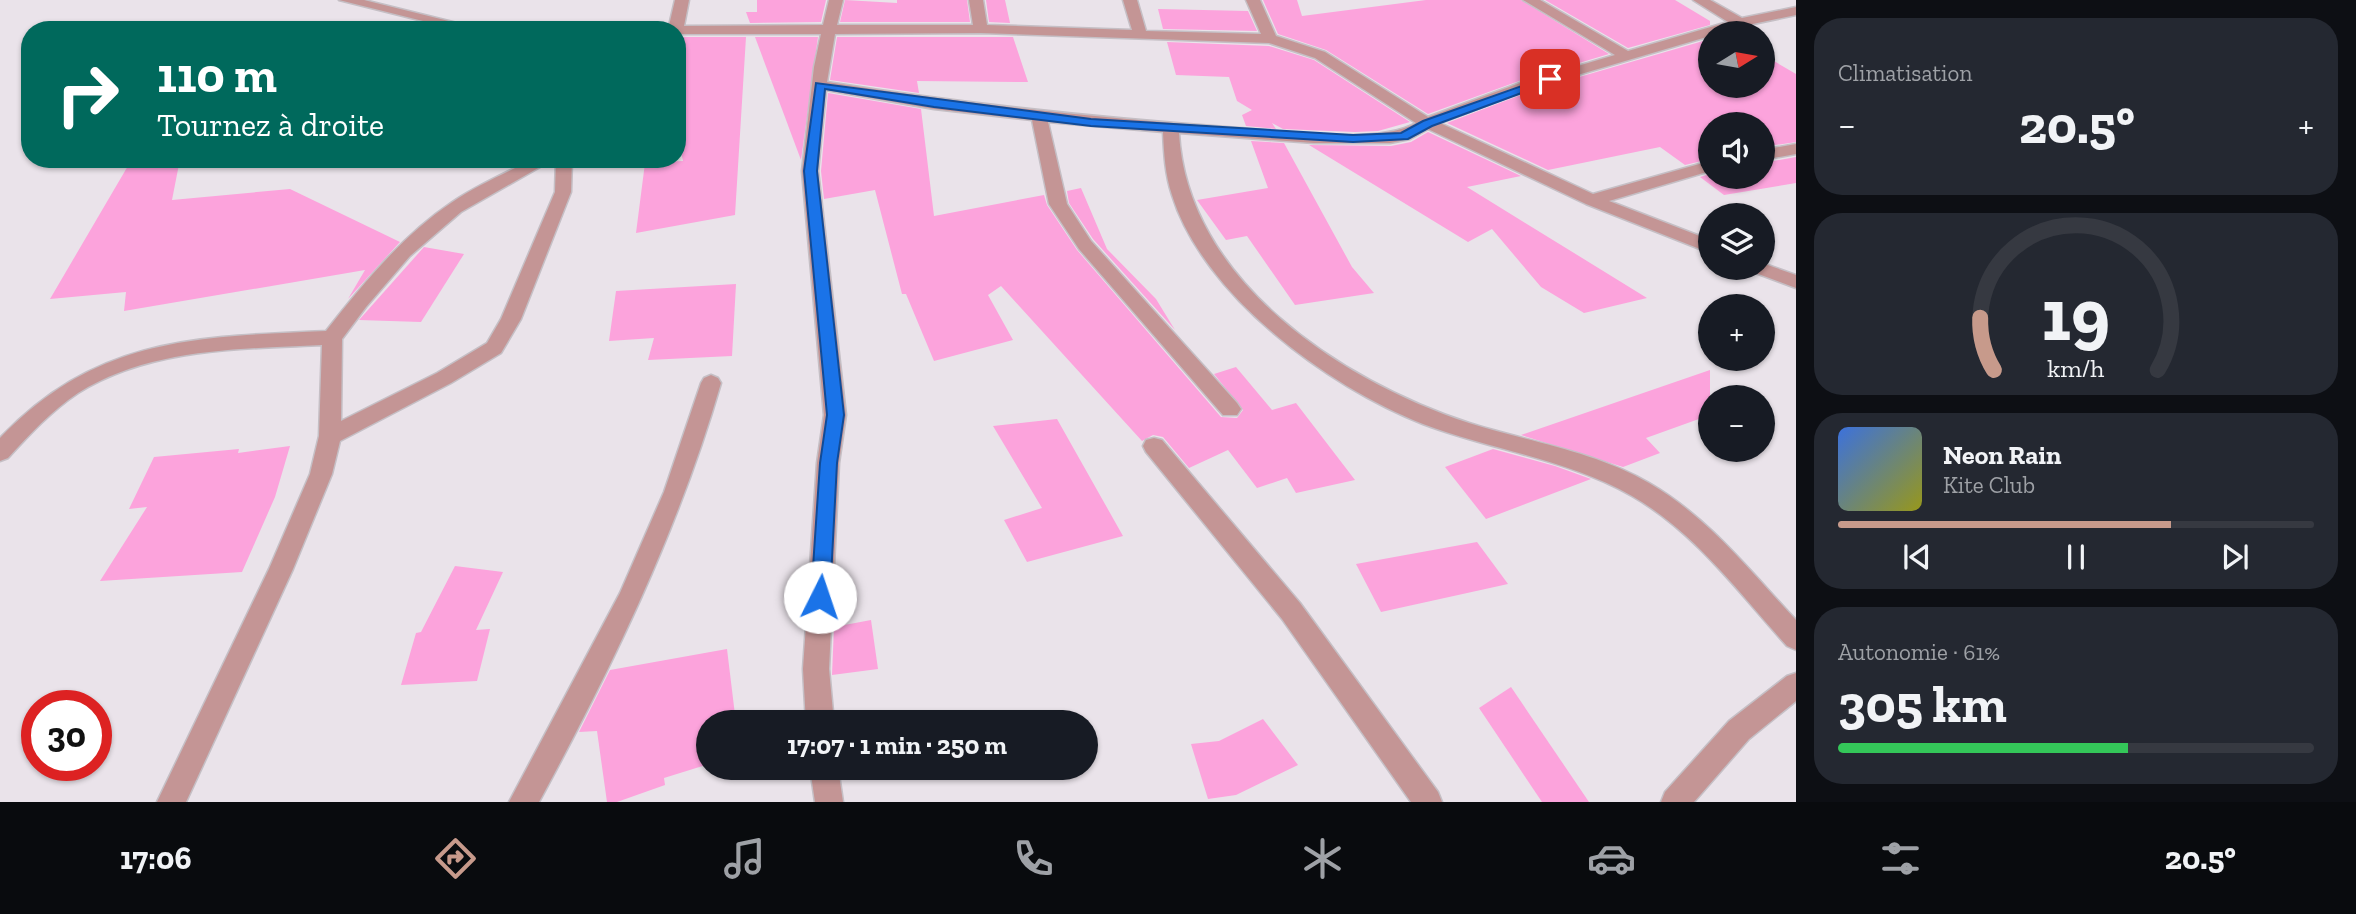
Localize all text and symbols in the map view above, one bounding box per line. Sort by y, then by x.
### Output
north arrow [1698,21,1774,98]
map controls [1698,21,1775,462]
text: 110 m [157,46,277,105]
icon: right [42,49,133,140]
pin [1520,49,1580,109]
text: Climatisation [1838,59,1972,87]
icon: arrive [1531,60,1569,98]
text: 20.5° [2019,94,2135,156]
text: − [1838,102,1856,148]
text: + [2298,102,2314,148]
text: Tournez à droite [157,106,384,144]
button: sound [1698,112,1775,189]
button: layers [1698,203,1775,280]
text: 19 [2042,271,2110,359]
button: + [1698,294,1775,371]
text: km/h [2047,352,2105,382]
button: − [1698,385,1775,462]
text: Neon Rain [1943,439,2061,471]
text: Kite Club [1943,471,2035,499]
icon: previous [1898,538,1936,576]
icon: pause [2057,538,2095,576]
icon: next [2216,538,2254,576]
position arrow [783,560,857,634]
text: Autonomie · 61% [1838,638,2000,666]
text: 305 km [1838,673,2007,735]
speed limit sign: 30 [21,690,112,781]
text: 17:07 · 1 min · 250 m [787,729,1007,761]
icon: directions [431,834,480,883]
icon: music [720,834,769,883]
icon: phone [1009,834,1058,883]
icon: climate [1298,834,1347,883]
icon: car [1587,834,1636,883]
icon: filters [1876,834,1925,883]
text: 17:06 [120,839,192,877]
text: 20.5° [2165,839,2236,877]

